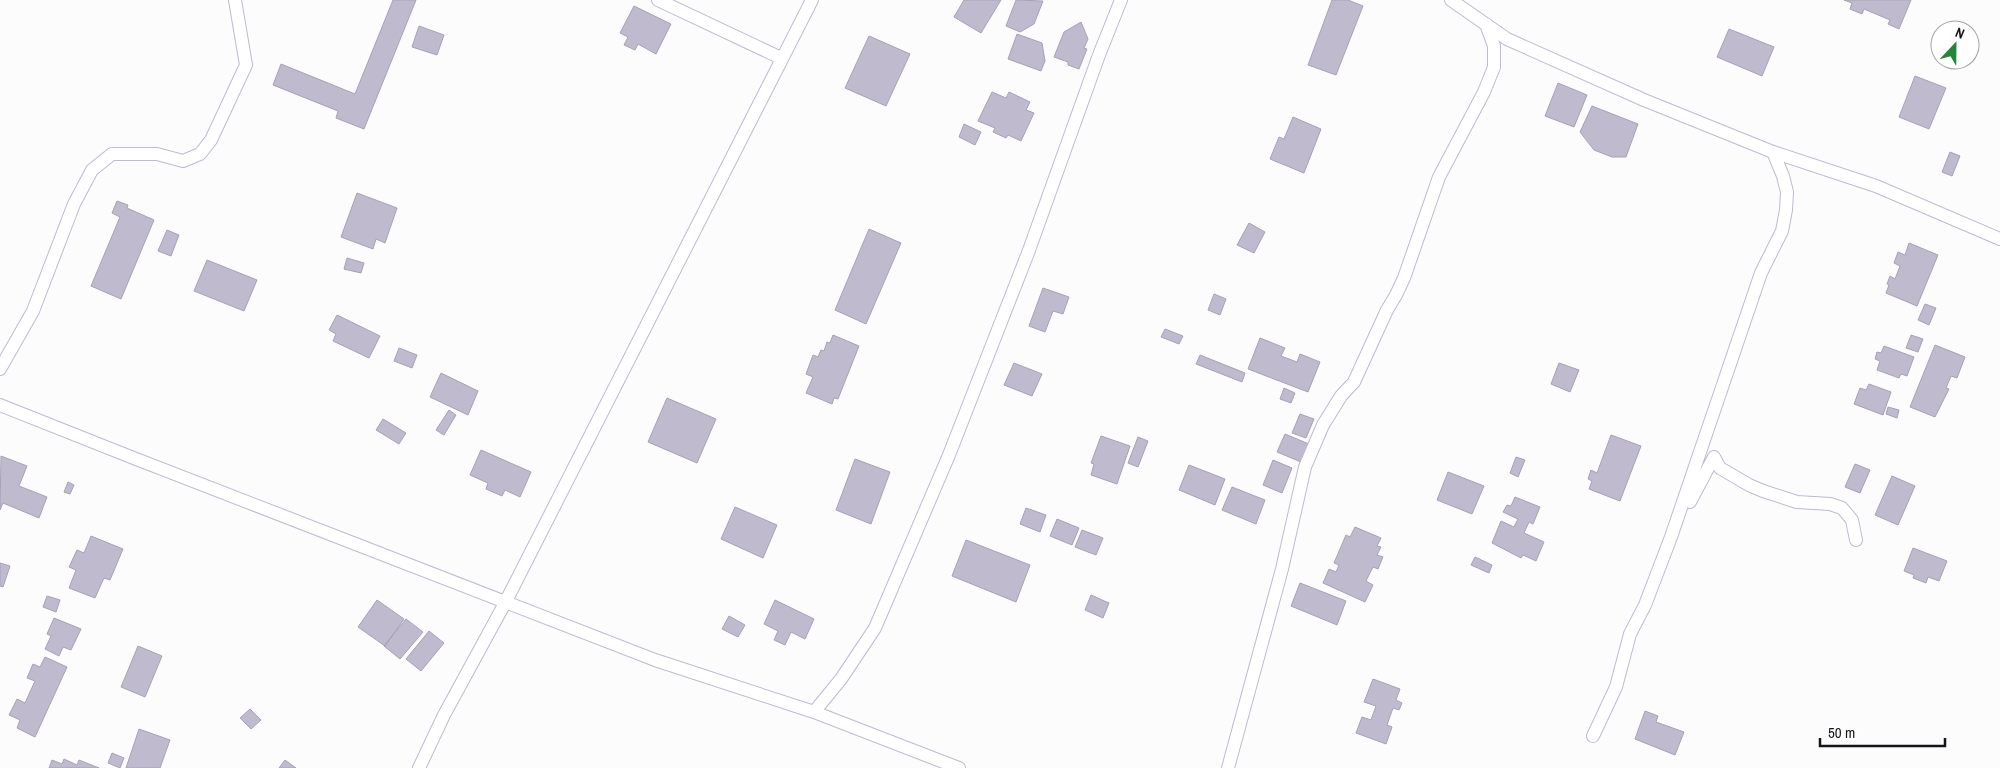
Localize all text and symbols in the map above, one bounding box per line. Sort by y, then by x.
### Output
north arrow [1930,20,1980,70]
text: N [1953,23,1967,43]
scale bar [1820,716,1945,748]
text: 50 m [1828,722,1855,743]

